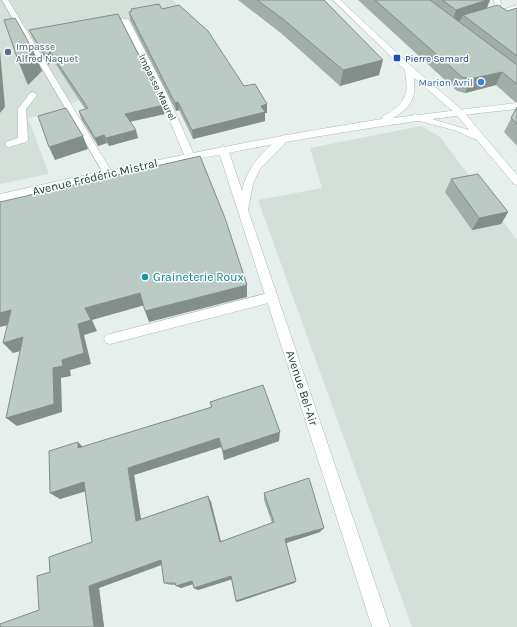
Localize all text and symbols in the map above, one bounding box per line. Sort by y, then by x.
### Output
place label: Impasse Alfred Naquet [16,41,78,65]
marker: Impasse Alfred Naquet [3,47,13,57]
street label: Impasse Maurel [136,52,179,123]
marker: Pierre Semard [392,53,402,63]
place label: Pierre Semard [405,53,469,65]
place label: Marion Avril [419,77,473,89]
marker: Marion Avril [476,77,486,87]
street label: Avenue Frédéric Mistral [31,156,159,198]
place label: Graineterie Roux [153,270,244,284]
marker: Graineterie Roux [140,272,150,282]
street label: Avenue Bel-Air [283,349,321,428]

